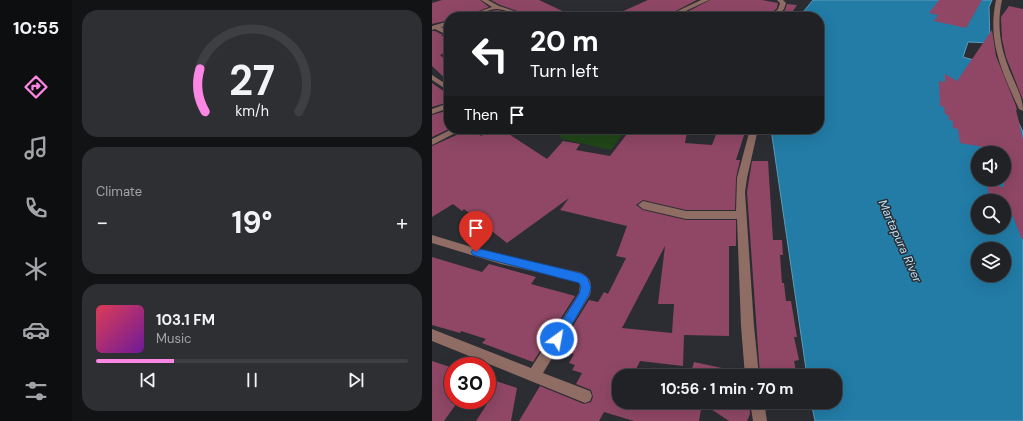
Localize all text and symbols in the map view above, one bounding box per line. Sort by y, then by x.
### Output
text: 10:55 [13,16,59,40]
text: 20 m [530,23,599,60]
icon: left [464,28,516,80]
text: 27 [229,53,275,107]
text: Turn left [530,59,599,83]
icon: directions [22,73,50,101]
text: km/h [235,101,269,119]
icon: arrive [506,104,528,126]
text: Then [464,105,498,125]
icon: music [22,134,50,162]
map controls [971,146,1011,282]
button: sound [971,146,1011,186]
text: Climate [96,183,142,200]
icon: phone [22,194,50,222]
button: search [971,194,1011,234]
water label: Martapura River [875,197,926,285]
text: 19° [232,203,272,242]
text: − [96,208,108,237]
text: + [396,208,408,237]
pin [459,211,493,252]
icon: arrive [465,217,487,239]
button: layers [971,242,1011,282]
icon: climate [22,255,50,283]
text: 103.1 FM [156,310,215,330]
icon: car [22,316,50,344]
position arrow [536,318,578,360]
text: Music [156,330,191,347]
speed limit sign: 30 [444,357,496,409]
icon: previous [137,369,159,391]
icon: pause [241,369,263,391]
icon: next [345,369,367,391]
icon: filters [22,377,50,405]
text: 10:56 · 1 min · 70 m [661,379,793,399]

